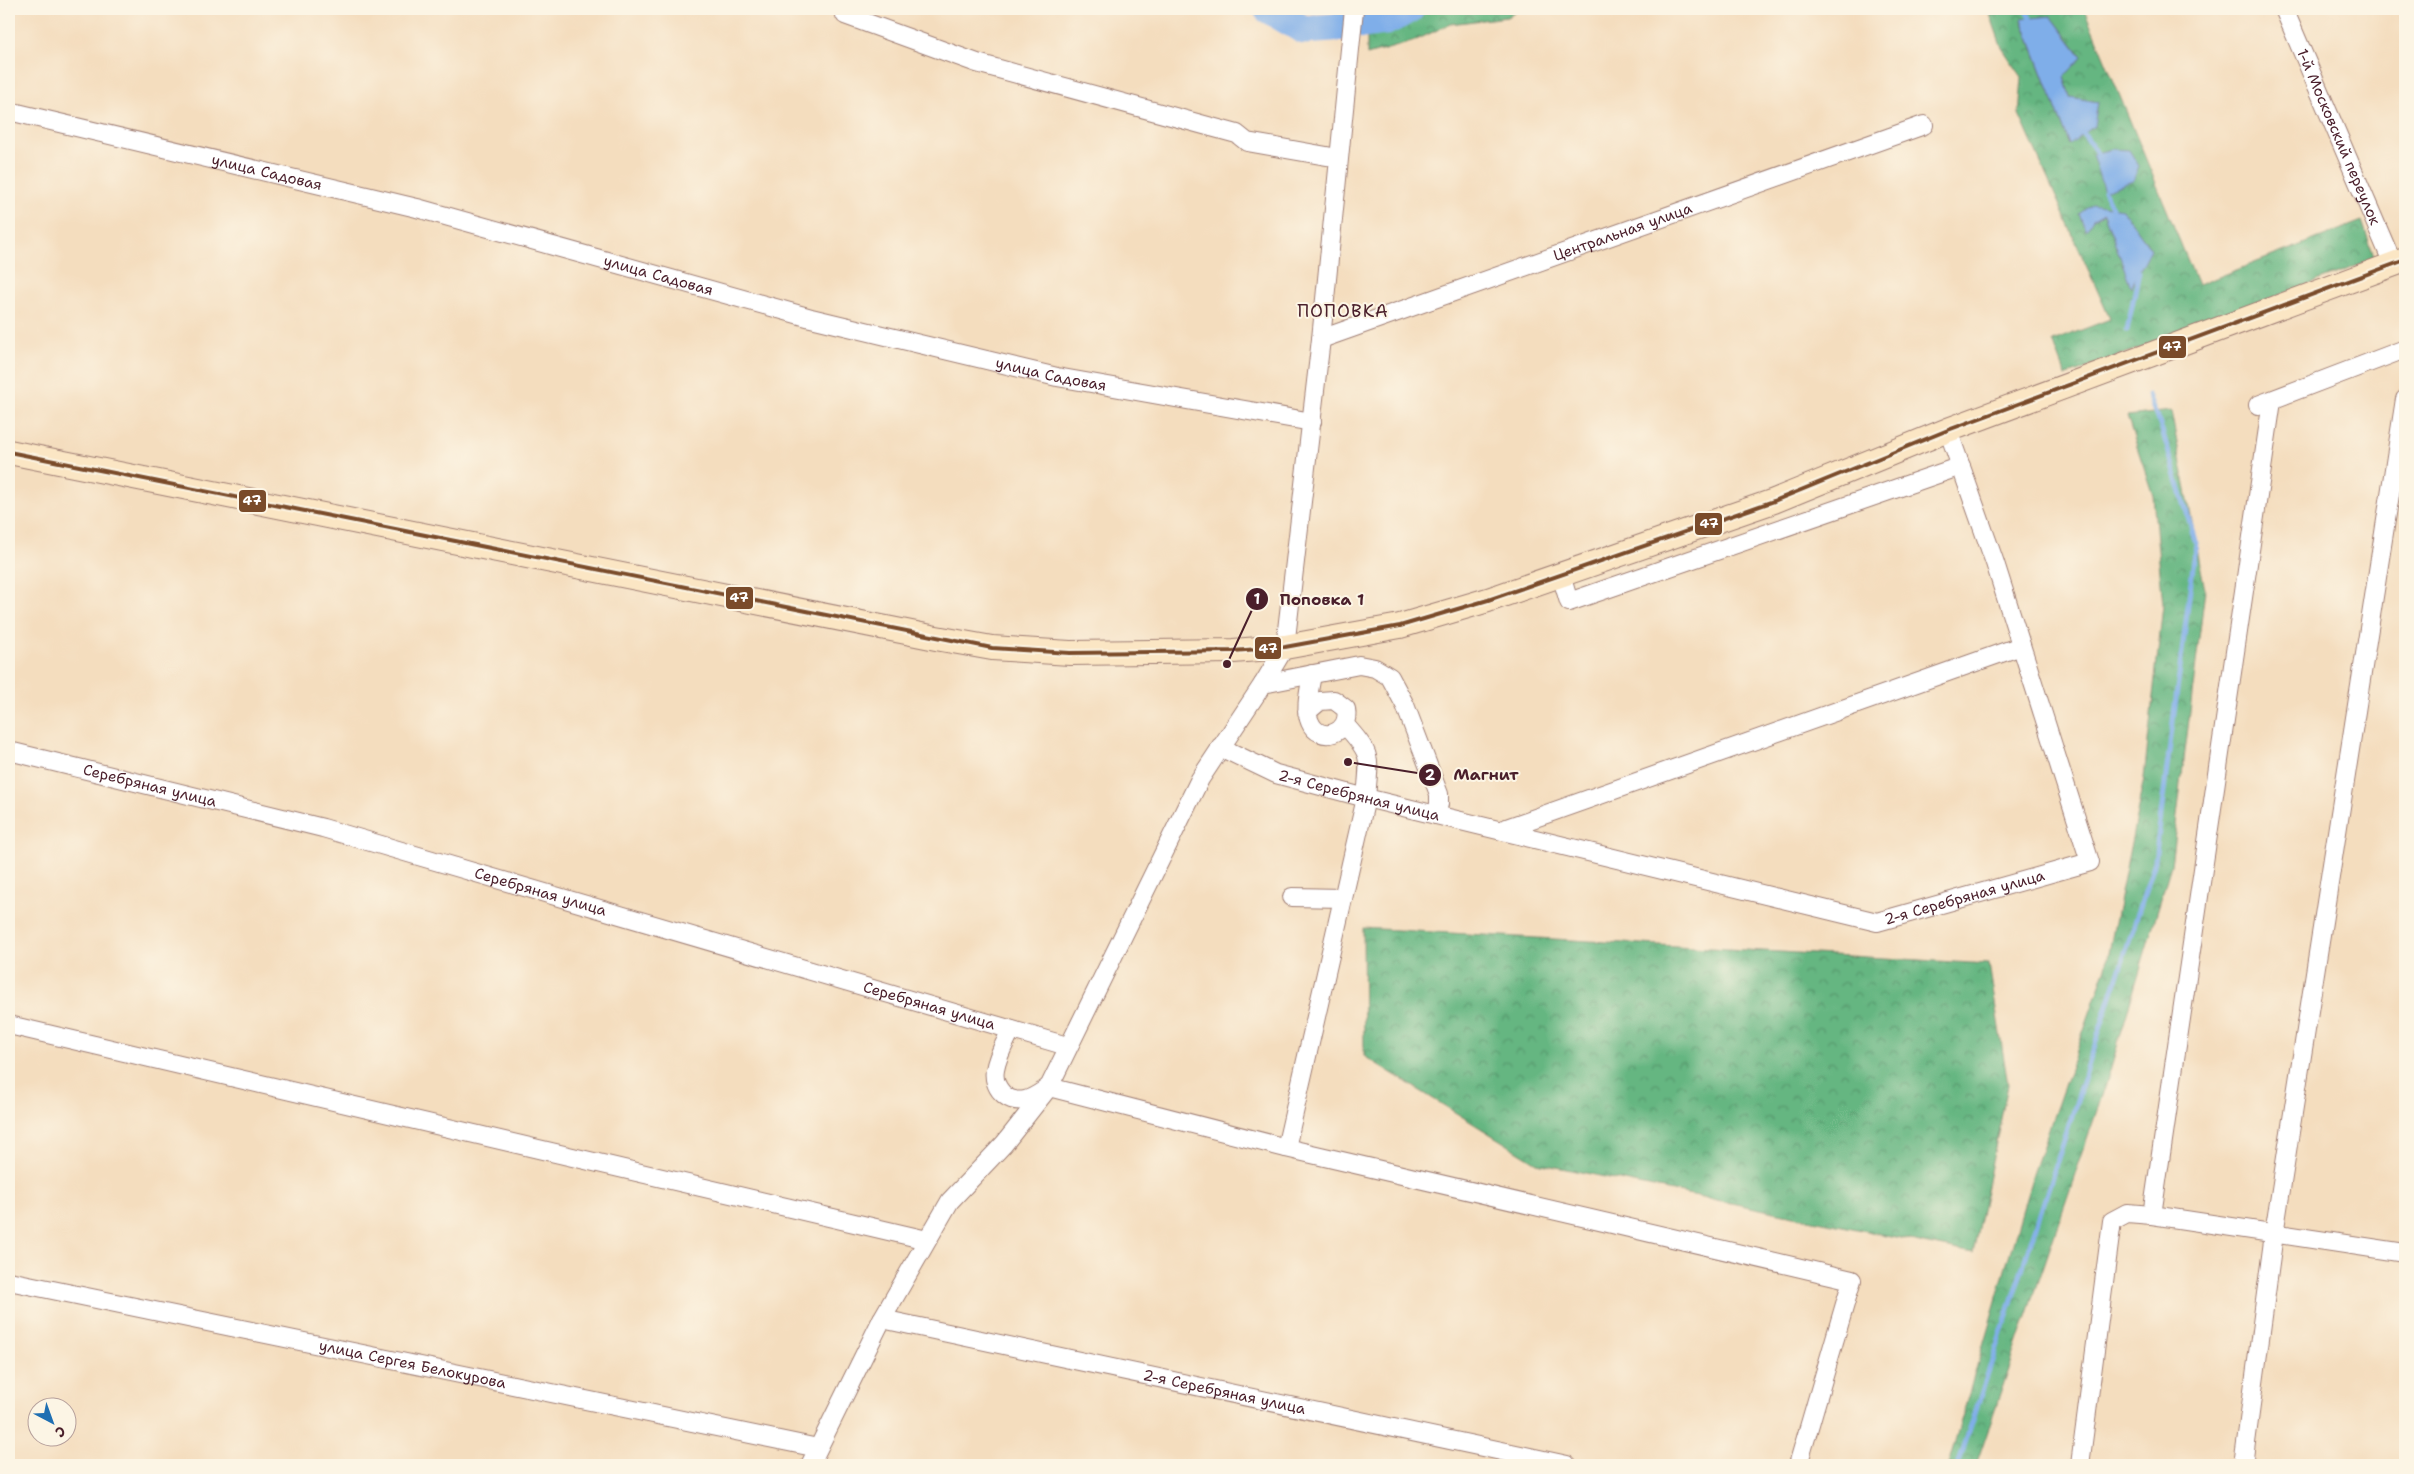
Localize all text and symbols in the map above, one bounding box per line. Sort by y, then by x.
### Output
street label: 1-й Московский переулок [2292,46,2385,228]
street label: улица Садовая [210,150,324,195]
street label: Центральная улица [1550,198,1695,266]
street label: улица Садовая [601,251,715,300]
district label: ПОПОВКА [1297,299,1389,323]
line badge: 47 [2158,335,2187,359]
text: 47 [2162,337,2182,355]
street label: улица Садовая [994,353,1108,396]
line badge: 47 [238,489,267,513]
text: 47 [242,491,262,509]
line badge: 47 [1694,512,1723,536]
text: 47 [1699,514,1719,532]
callout: Поповка 1 [1245,584,1374,615]
line badge: 47 [725,586,754,610]
text: 47 [729,588,749,606]
text: 1 [1254,589,1261,609]
text: Поповка 1 [1280,589,1364,610]
line badge: 47 [1254,636,1282,660]
text: 47 [1258,639,1278,657]
callout: Магнит [1418,759,1528,790]
street label: Серебряная улица [81,760,219,812]
text: Магнит [1453,764,1519,785]
street label: 2-я Серебряная улица [1277,765,1441,825]
street label: Серебряная улица [472,863,610,921]
street label: 2-я Серебряная улица [1882,865,2048,929]
street label: Серебряная улица [861,977,998,1035]
street label: улица Сергея Белокурова [317,1335,508,1393]
street label: 2-я Серебряная улица [1141,1365,1308,1419]
north arrow [28,1396,78,1446]
text: С [51,1422,70,1441]

